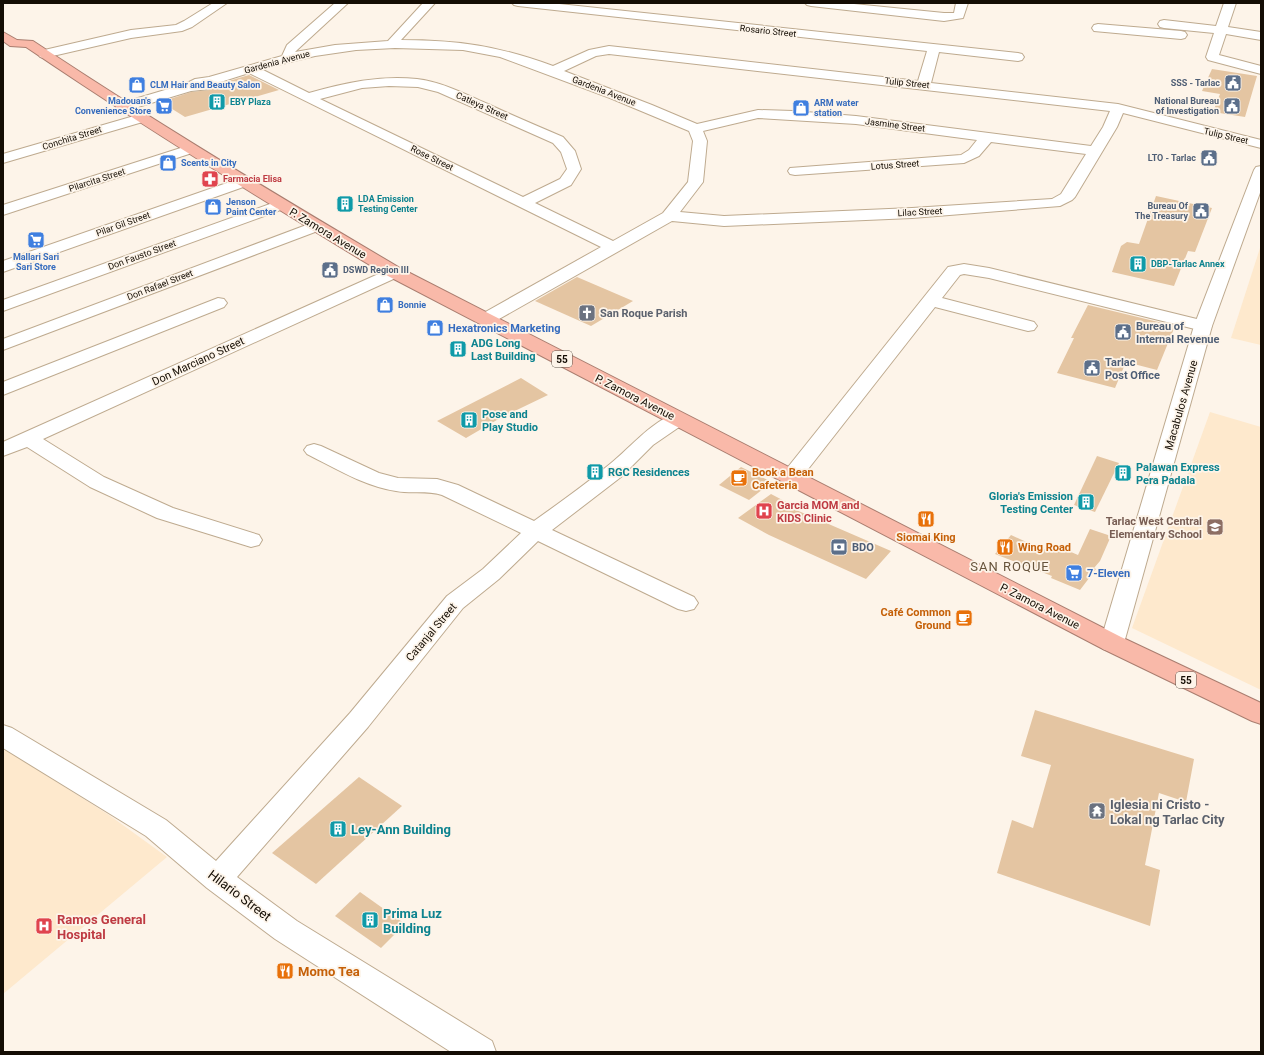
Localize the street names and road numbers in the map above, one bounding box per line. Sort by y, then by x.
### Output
street label: Rosario Street [739,23,797,39]
street label: Gardenia Avenue [243,48,311,76]
street label: Gardenia Avenue [571,74,638,108]
street label: Tulip Street [884,76,930,90]
street label: Catleya Street [455,90,510,122]
street label: Jasmine Street [864,116,926,134]
street label: Conchita Street [41,124,103,152]
street label: Tulip Street [1203,126,1249,146]
street label: Rose Street [409,143,455,173]
street label: Lotus Street [870,158,920,172]
street label: Pilarcita Street [68,166,126,194]
street label: P. Zamora Avenue [287,205,369,262]
street label: Lilac Street [897,206,943,218]
street label: Pilar Gil Street [95,210,151,238]
street label: Don Fausto Street [107,238,177,272]
street label: Don Rafael Street [126,268,194,302]
street label: Don Marciano Street [150,334,247,388]
road number: 55 [552,351,572,367]
street label: Macabulos Avenue [1162,359,1201,452]
street label: P. Zamora Avenue [593,372,677,423]
street label: P. Zamora Avenue [998,581,1082,632]
street label: Catanjal Street [403,600,460,664]
road number: 55 [1176,672,1196,688]
street label: Hilario Street [205,867,274,924]

